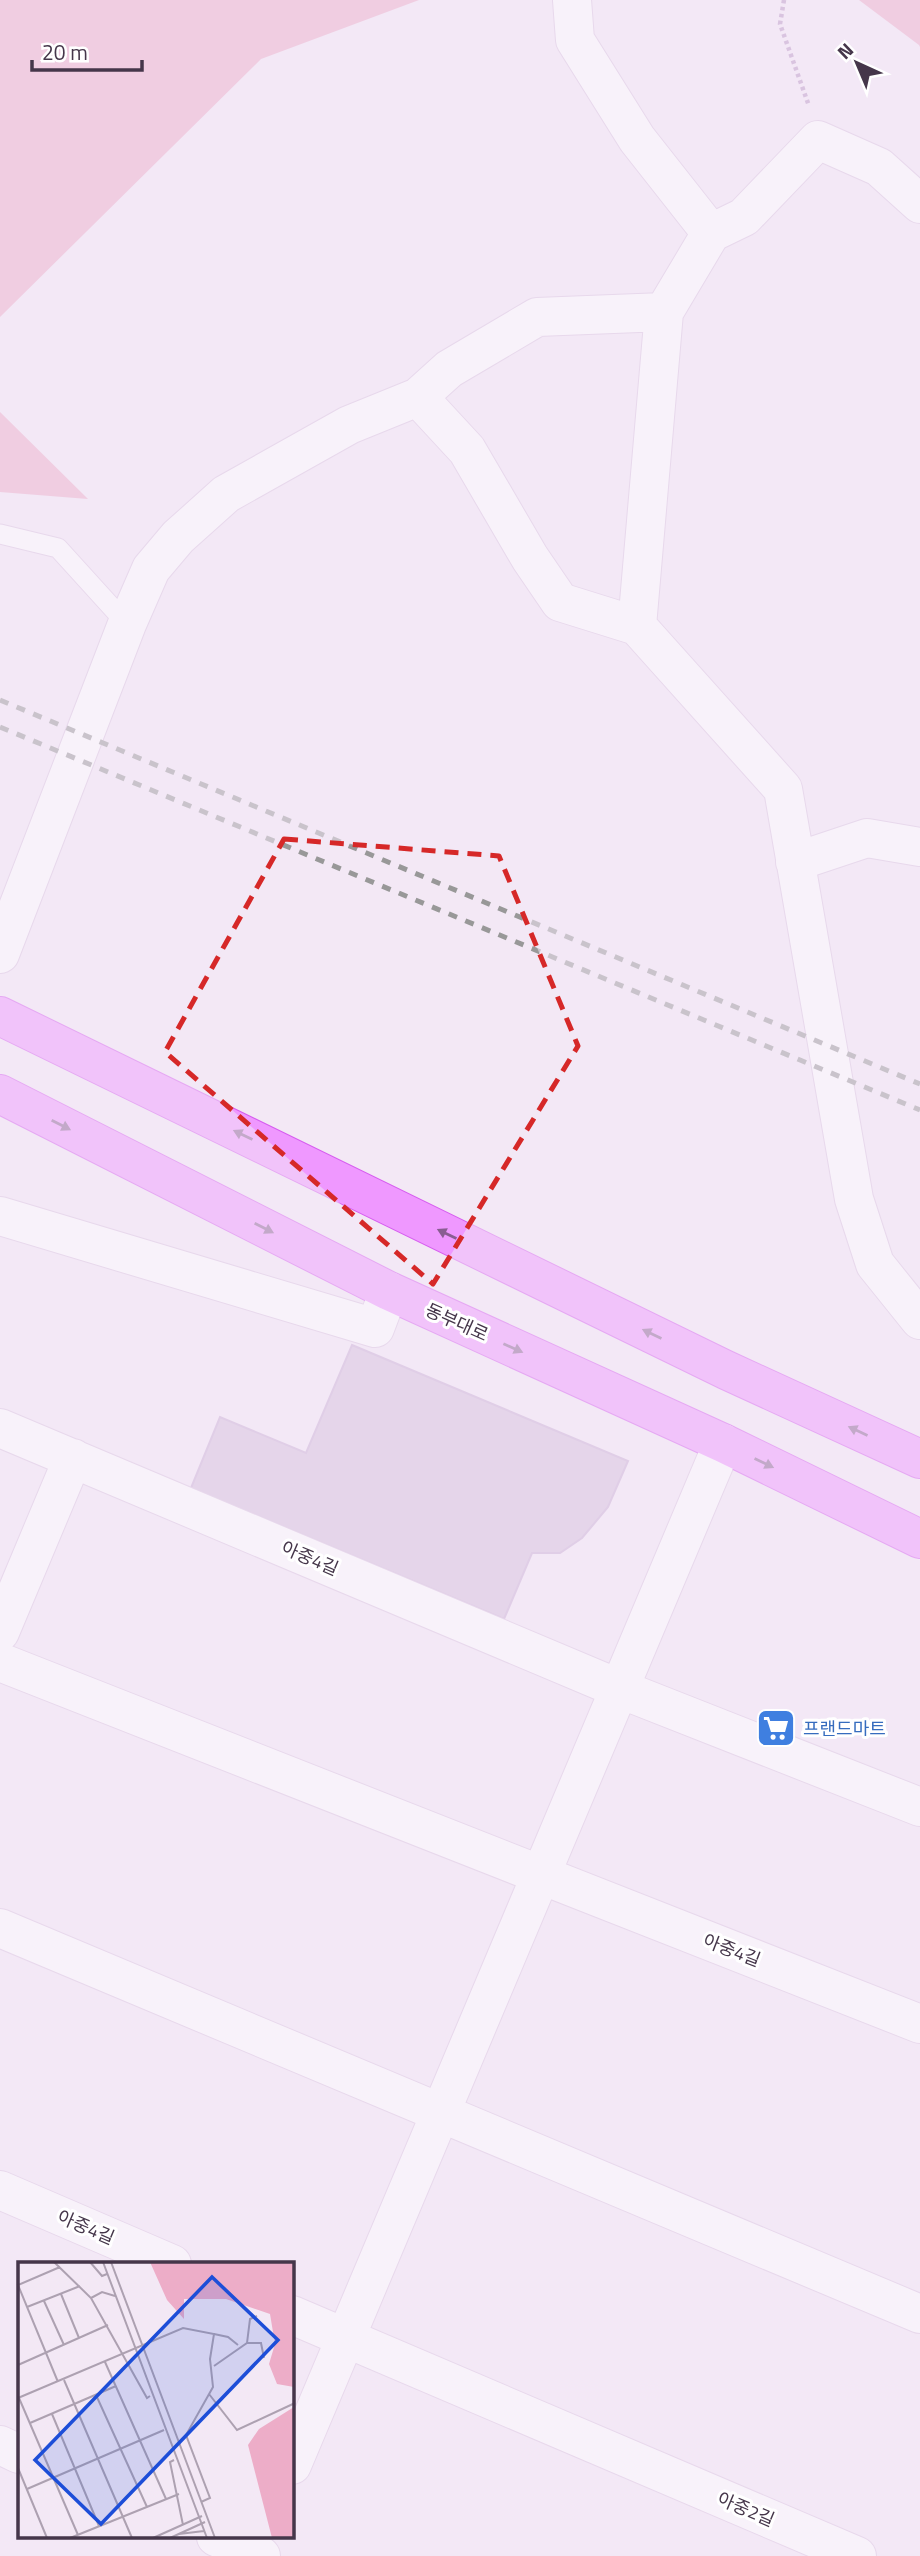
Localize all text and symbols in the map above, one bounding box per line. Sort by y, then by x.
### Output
scale bar [32,28,142,72]
north arrow [822,28,892,98]
text: N [830,35,860,65]
text: 20 m [42,36,88,68]
one-way arrow [51,1119,71,1131]
one-way arrow [233,1129,253,1140]
one-way arrow [254,1222,274,1233]
one-way arrow [437,1229,457,1240]
street label: 동부대로 [421,1296,493,1348]
one-way arrow [642,1328,662,1340]
one-way arrow [503,1342,523,1354]
one-way arrow [848,1425,868,1436]
one-way arrow [754,1458,774,1469]
street label: 아중4길 [277,1534,343,1582]
supermarket icon: 프랜드마트 [755,1707,797,1749]
place label: 프랜드마트 [803,1715,886,1742]
street label: 아중4길 [699,1927,765,1973]
street label: 아중4길 [53,2203,119,2251]
inset map [18,2262,294,2538]
street label: 아중2길 [713,2485,779,2533]

